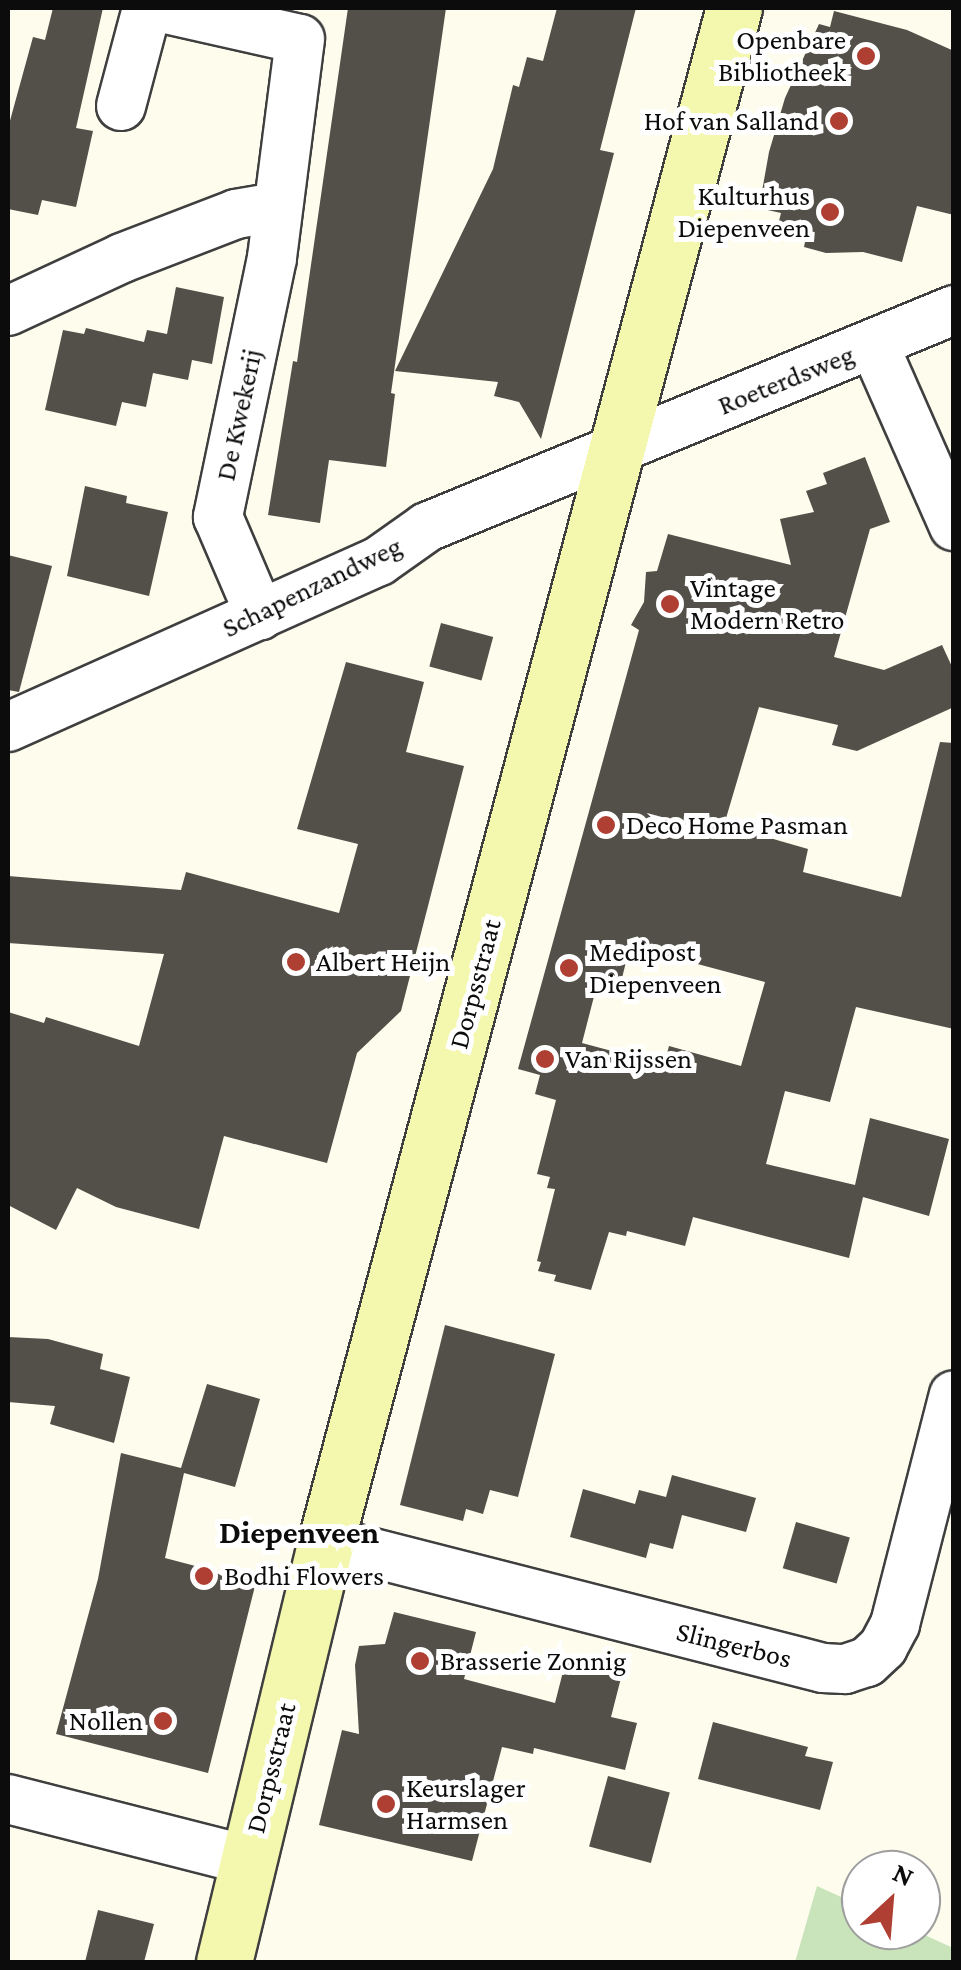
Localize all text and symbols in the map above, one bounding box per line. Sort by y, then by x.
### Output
place label: Openbare Bibliotheek [718,23,846,89]
marker: Openbare Bibliotheek [855,45,877,67]
place label: Hof van Salland [644,104,819,138]
marker: Hof van Salland [828,110,850,132]
place label: Kulturhus Diepenveen [677,179,810,245]
marker: Kulturhus Diepenveen [819,201,841,223]
street label: Roeterdsweg [713,337,859,423]
street label: De Kwekerij [209,346,269,484]
street label: Schapenzandweg [217,529,407,645]
place label: Vintage Modern Retro [690,571,844,637]
marker: Vintage Modern Retro [659,593,681,615]
place label: Deco Home Pasman [626,808,848,842]
marker: Deco Home Pasman [595,814,617,836]
street label: Dorpsstraat [442,915,508,1053]
place label: Medipost Diepenveen [589,935,722,1001]
place label: Albert Heijn [316,945,450,979]
marker: Albert Heijn [285,951,307,973]
marker: Medipost Diepenveen [558,957,580,979]
place label: Van Rijssen [565,1042,692,1076]
marker: Van Rijssen [534,1048,556,1070]
district label: Diepenveen [219,1513,379,1551]
place label: Bodhi Flowers [224,1559,384,1593]
marker: Bodhi Flowers [193,1565,215,1587]
street label: Slingerbos [673,1614,795,1676]
place label: Brasserie Zonnig [440,1644,626,1678]
marker: Brasserie Zonnig [409,1650,431,1672]
street label: Dorpsstraat [239,1699,303,1837]
place label: Nollen [69,1704,143,1738]
marker: Nollen [152,1710,174,1732]
place label: Keurslager Harmsen [406,1771,526,1837]
marker: Keurslager Harmsen [375,1793,397,1815]
north arrow [841,1850,941,1950]
text: N [888,1856,919,1893]

